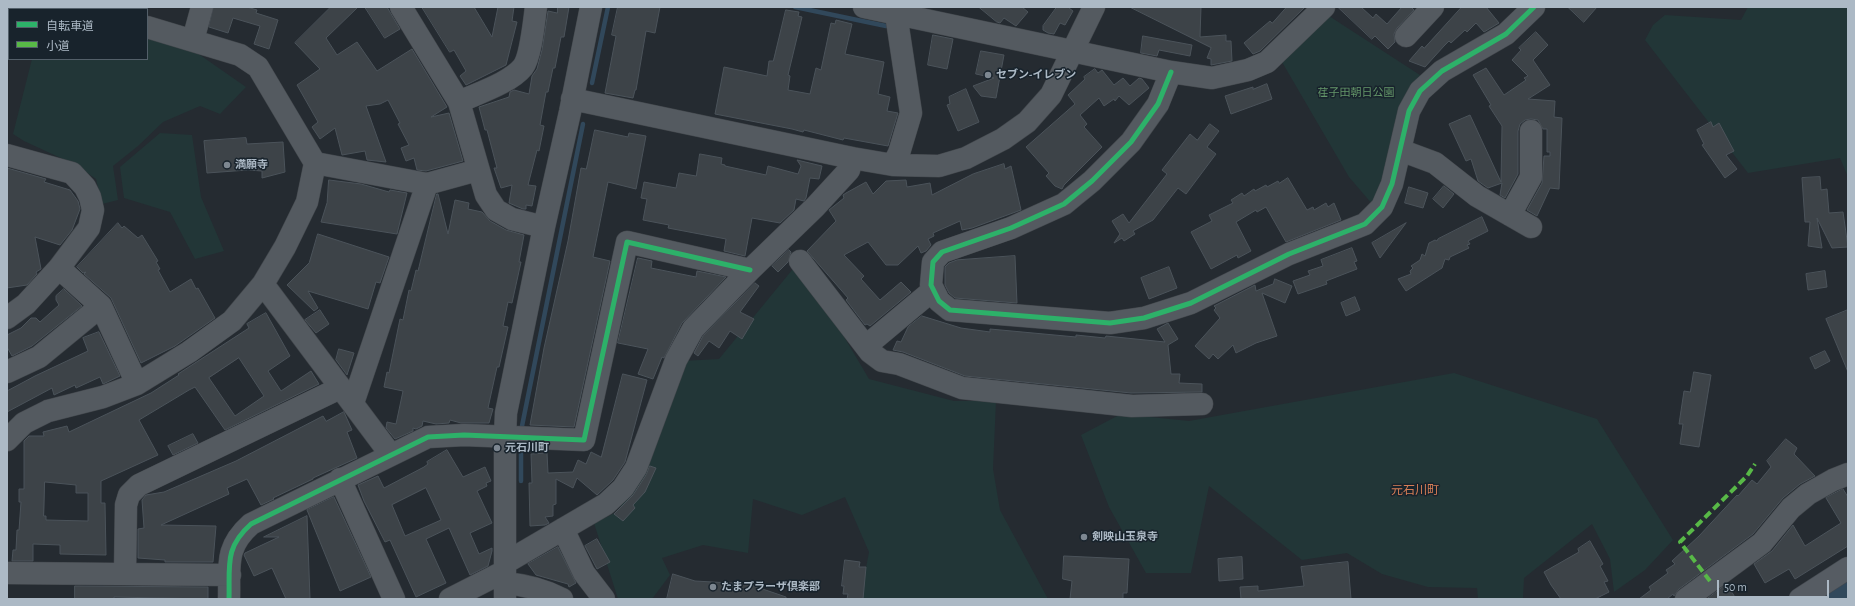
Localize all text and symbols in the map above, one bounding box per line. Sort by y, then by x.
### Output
legend [8,8,148,60]
text: 自転車道 [46,20,94,32]
text: 小道 [46,40,70,52]
place label: セブン-イレブン [996,68,1076,82]
marker: セブン-イレブン [983,70,993,80]
park label: 荏子田朝日公園 [1318,86,1394,100]
place label: 満願寺 [235,158,268,172]
marker: 満願寺 [222,160,232,170]
place label: 元石川町 [505,441,549,455]
marker: 元石川町 [492,443,502,453]
district label: 元石川町 [1391,483,1439,497]
place label: 剣映山玉泉寺 [1092,530,1158,544]
marker: 剣映山玉泉寺 [1079,532,1089,542]
scale bar [1719,572,1831,598]
place label: たまプラーザ倶楽部 [721,580,820,594]
text: 50 m [1724,581,1747,593]
marker: たまプラーザ倶楽部 [708,582,718,592]

